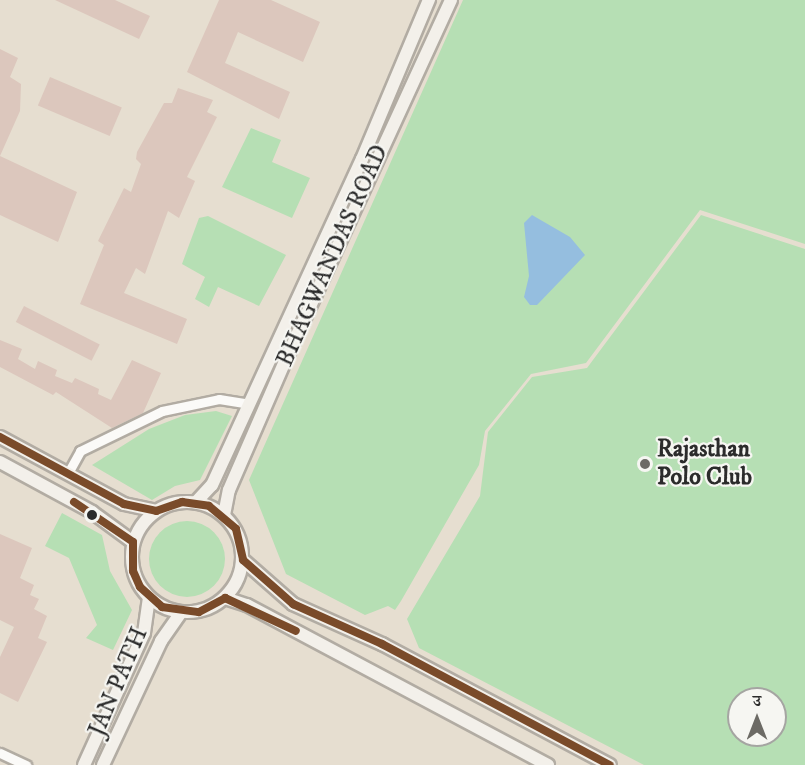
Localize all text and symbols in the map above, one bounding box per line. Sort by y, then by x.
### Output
street label: BHAGWANDAS ROAD [271,141,395,371]
place label: Rajasthan Polo Club [657,436,752,492]
marker: Rajasthan Polo Club [638,457,652,471]
unlabelled marker [86,509,98,521]
street label: JAN PATH [83,623,155,741]
north arrow [727,687,787,747]
text: उ [753,691,761,711]

